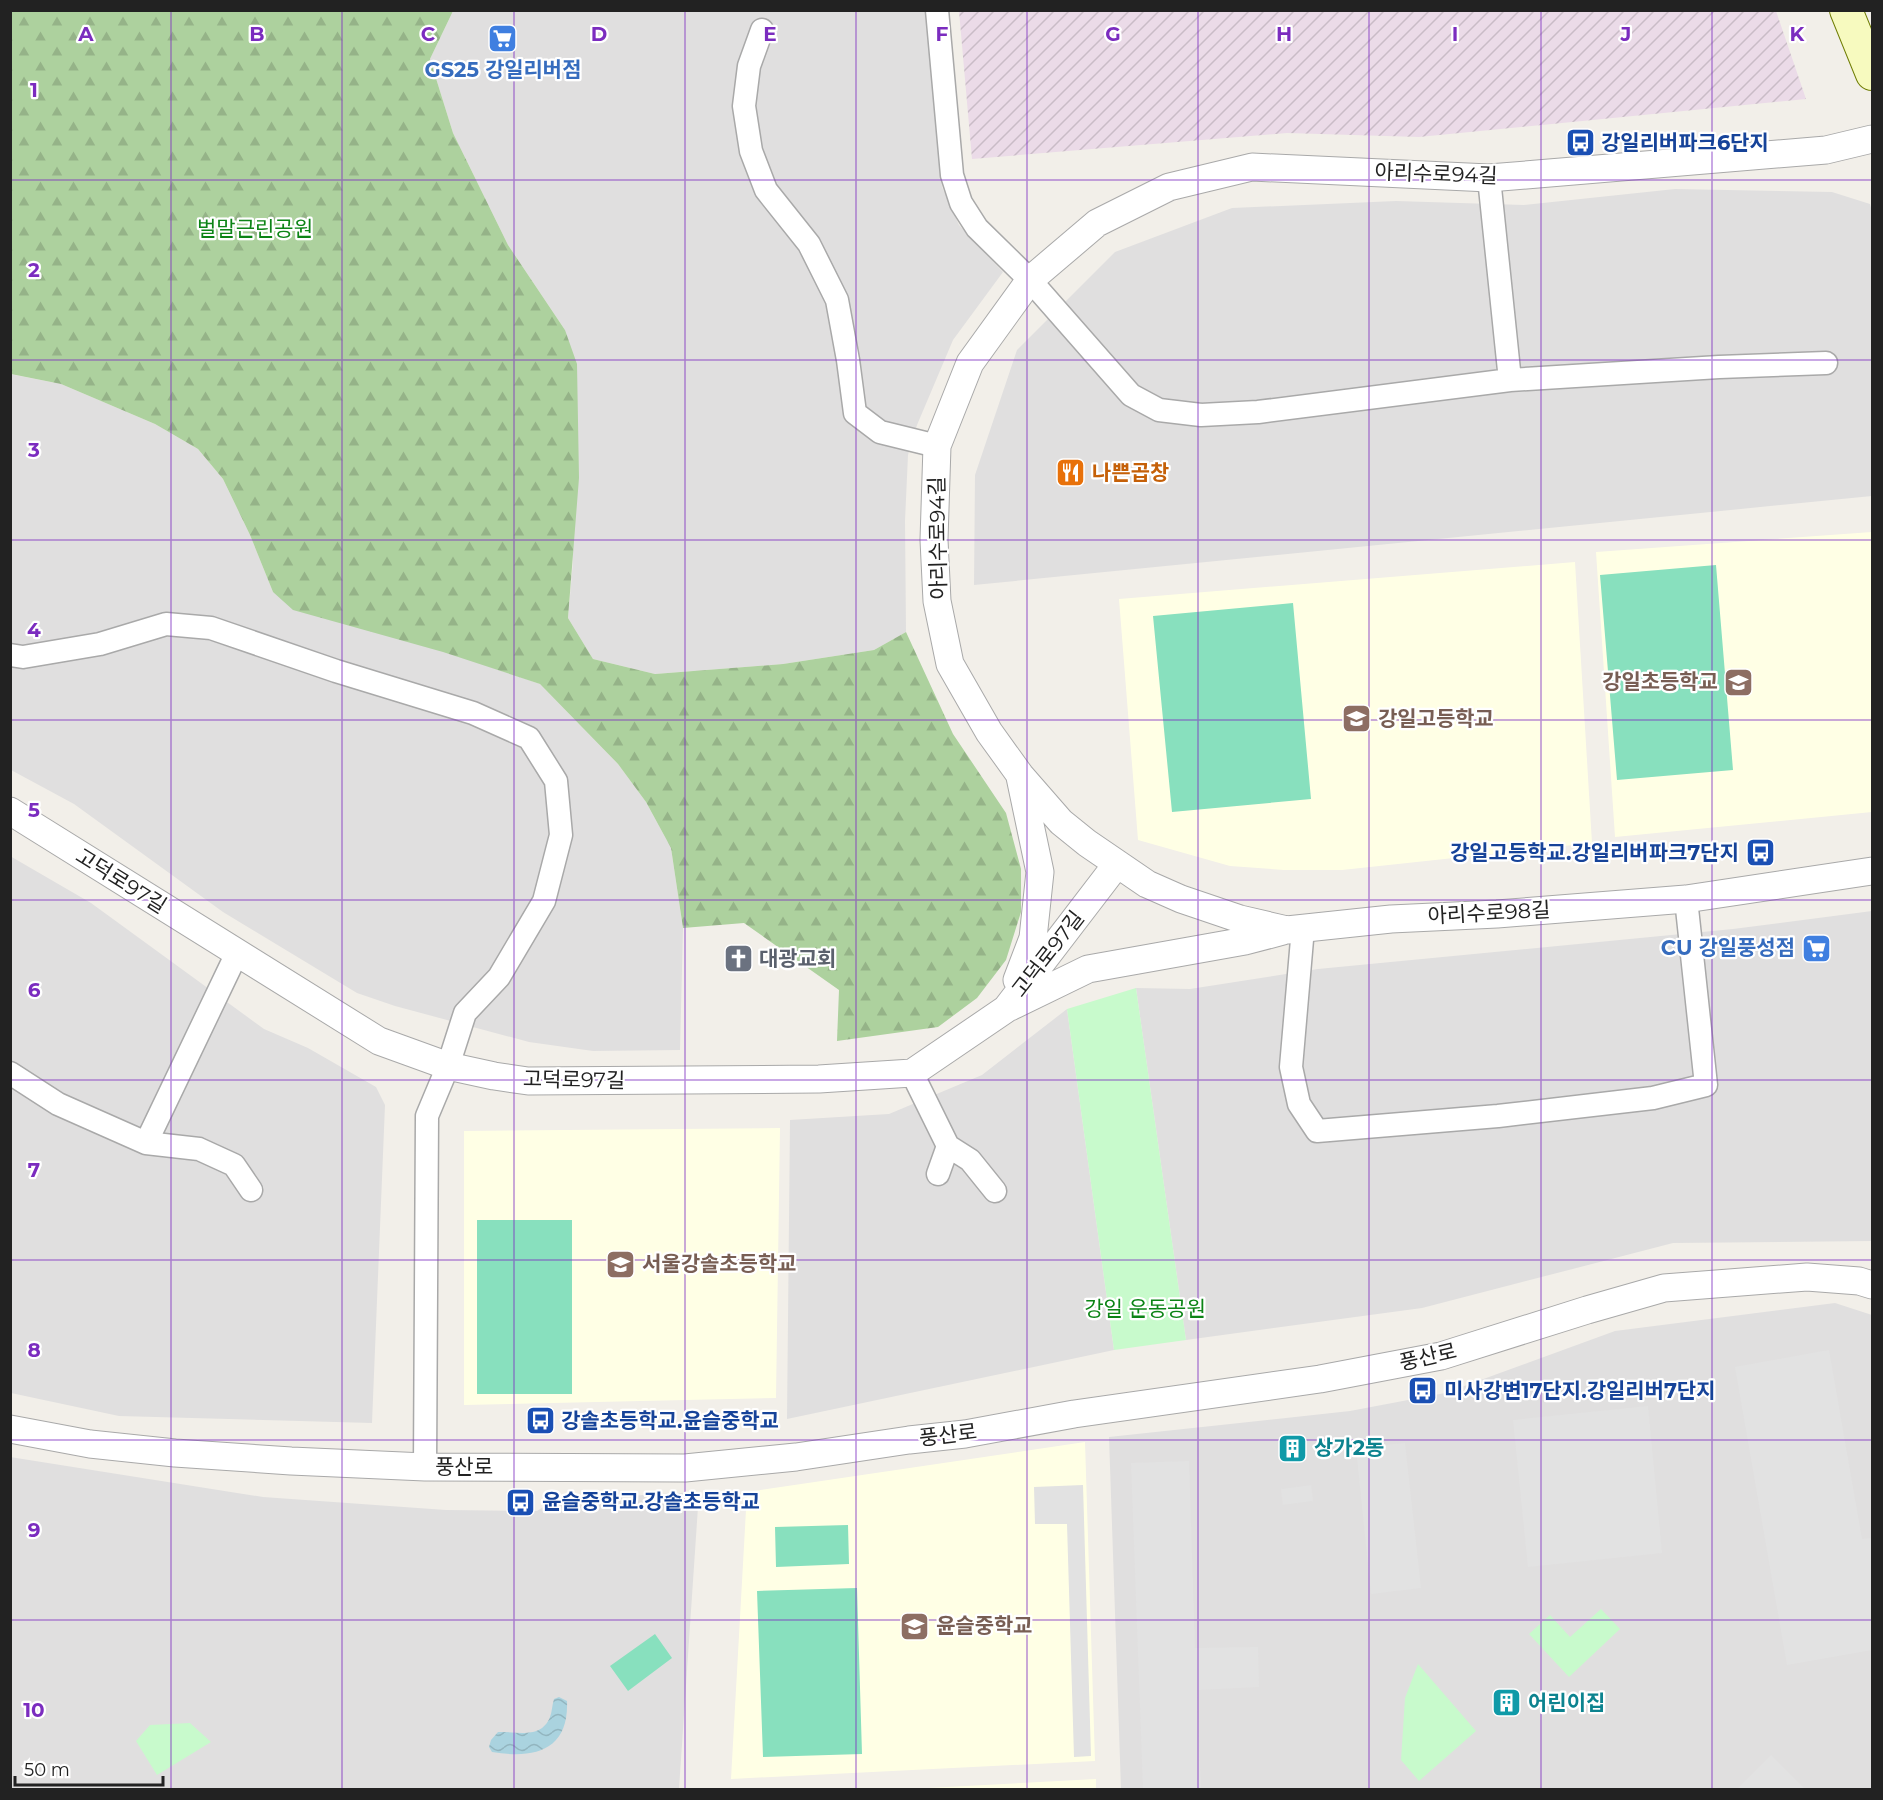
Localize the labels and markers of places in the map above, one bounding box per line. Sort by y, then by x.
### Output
supermarket icon: GS25 강일리버점 [487,23,519,55]
place label: GS25 강일리버점 [424,57,582,82]
bus stop icon: 강일리버파크6단지 [1564,127,1596,159]
place label: 강일리버파크6단지 [1601,130,1769,155]
restaurant icon: 나쁜곱창 [1055,457,1087,489]
place label: 나쁜곱창 [1092,460,1169,485]
school or university icon: 강일초등학교 [1723,666,1755,698]
place label: 강일초등학교 [1602,669,1718,694]
school or university icon: 강일고등학교 [1341,703,1373,735]
place label: 강일고등학교 [1378,706,1494,731]
bus stop icon: 강일고등학교.강일리버파크7단지 [1744,837,1776,869]
place label: 강일고등학교.강일리버파크7단지 [1450,840,1739,865]
supermarket icon: CU 강일풍성점 [1800,932,1832,964]
place label: CU 강일풍성점 [1661,935,1795,960]
church icon: 대광교회 [722,943,754,975]
place label: 대광교회 [759,946,836,971]
school or university icon: 서울강솔초등학교 [605,1248,637,1280]
place label: 서울강솔초등학교 [642,1251,797,1276]
bus stop icon: 미사강변17단지.강일리버7단지 [1407,1375,1439,1407]
place label: 미사강변17단지.강일리버7단지 [1444,1378,1716,1403]
bus stop icon: 강솔초등학교.윤슬중학교 [524,1405,556,1437]
place label: 강솔초등학교.윤슬중학교 [561,1408,779,1433]
building icon: 상가2동 [1277,1432,1309,1464]
place label: 상가2동 [1314,1435,1384,1460]
bus stop icon: 윤슬중학교.강솔초등학교 [505,1486,537,1518]
place label: 윤슬중학교.강솔초등학교 [542,1489,760,1514]
school or university icon: 윤슬중학교 [899,1610,931,1642]
place label: 윤슬중학교 [936,1613,1033,1638]
building icon: 어린이집 [1491,1687,1523,1719]
place label: 어린이집 [1528,1690,1605,1715]

